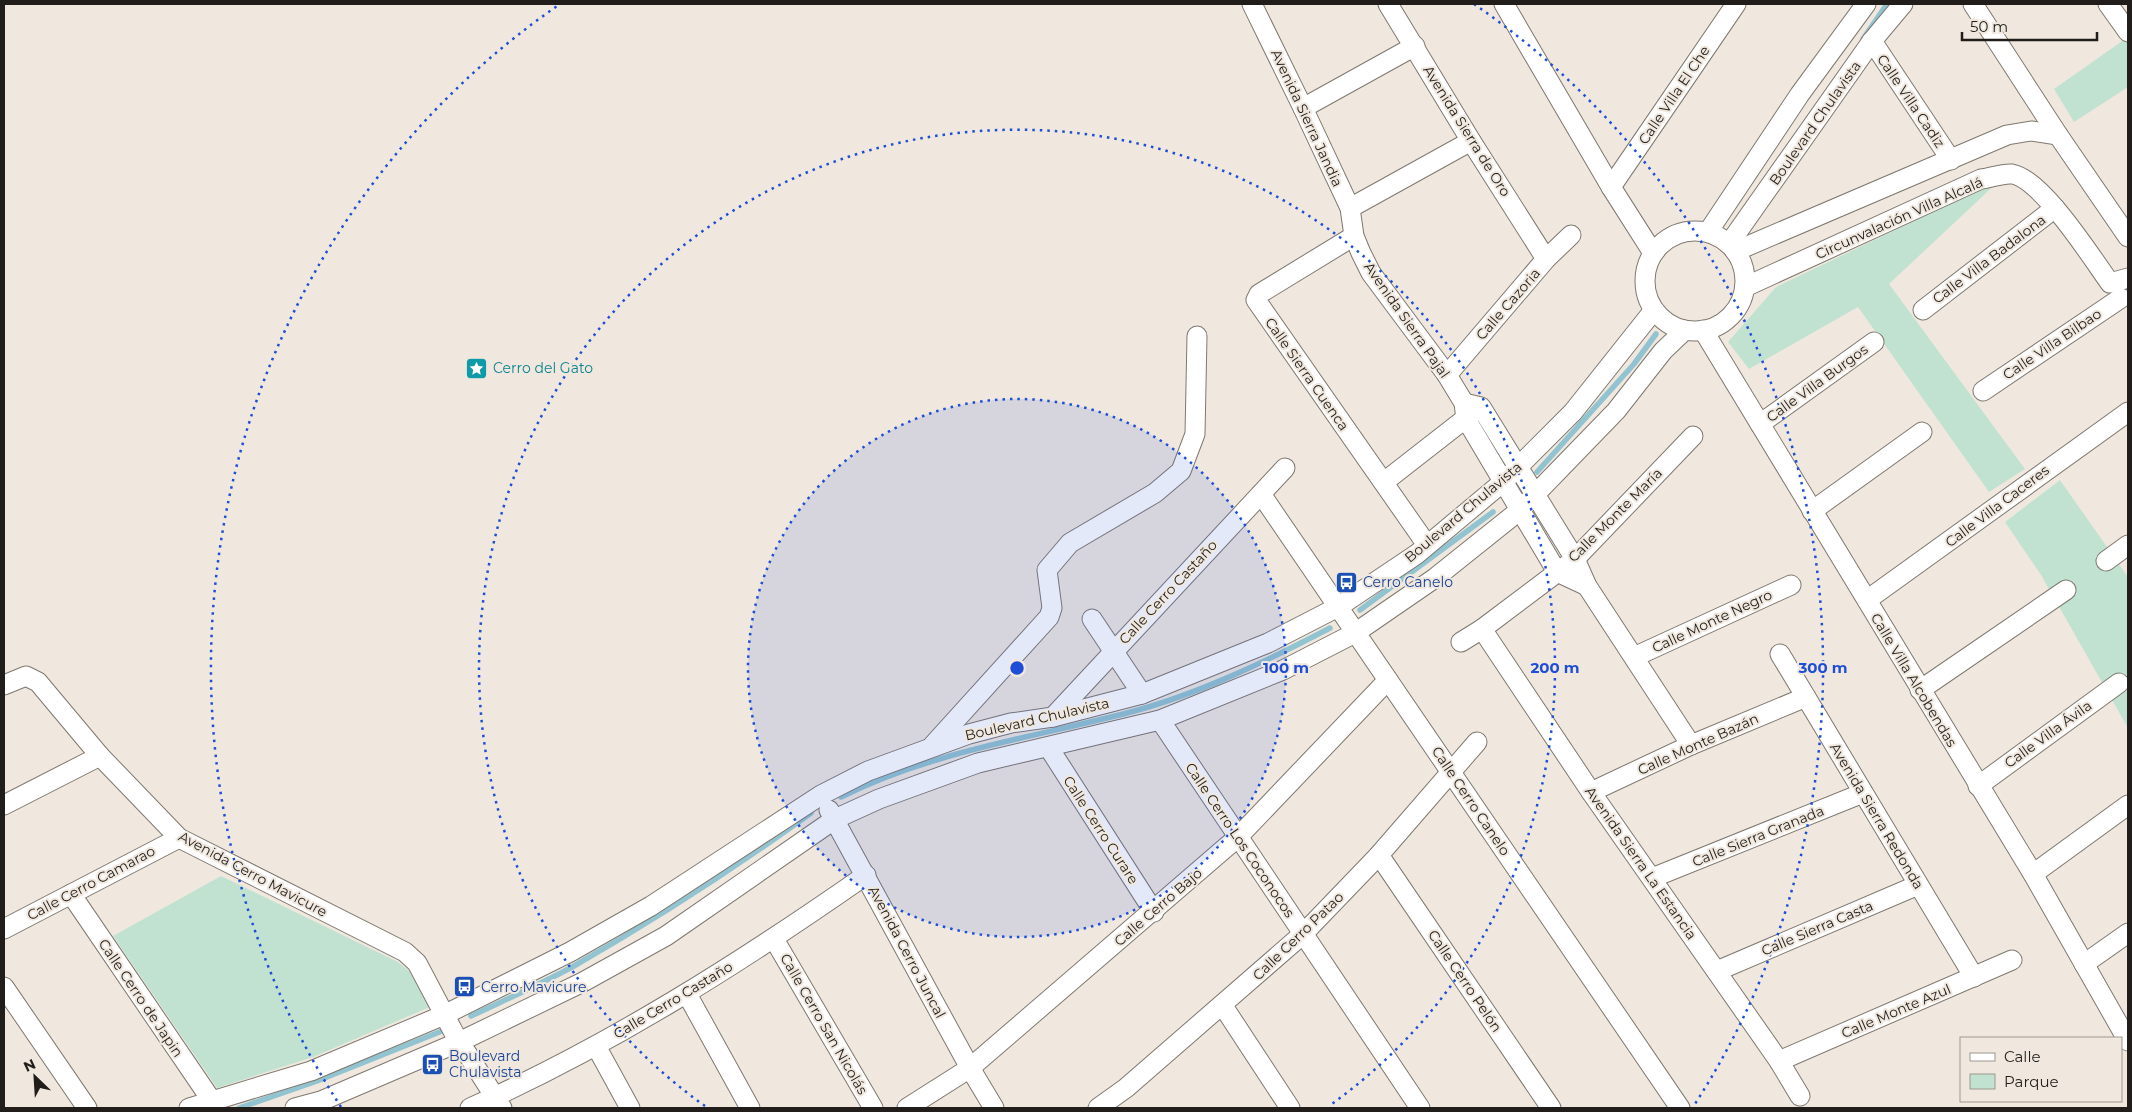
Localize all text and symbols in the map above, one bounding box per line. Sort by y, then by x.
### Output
scale bar [1962,10,2097,42]
text: 50 m [1970,17,2008,36]
street label: Calle Villa El Che [1634,42,1714,148]
street label: Avenida Sierra Jandia [1267,46,1347,190]
street label: Calle Villa Cadiz [1873,51,1949,151]
street label: Boulevard Chulavista [1765,57,1865,189]
street label: Avenida Sierra de Oro [1419,62,1515,200]
street label: Circunvalación Villa Alcalá [1812,173,1986,263]
street label: Calle Villa Badalona [1929,210,2049,308]
street label: Avenida Sierra Pajal [1360,259,1454,381]
street label: Calle Cazoria [1472,264,1544,344]
street label: Calle Villa Bilbao [1999,304,2105,384]
street label: Calle Sierra Cuenca [1261,314,1353,434]
street label: Calle Villa Burgos [1763,340,1871,426]
place icon: Cerro del Gato [465,356,489,380]
place label: Cerro del Gato [493,359,593,377]
street label: Boulevard Chulavista [1401,458,1525,566]
street label: Calle Villa Caceres [1941,461,2053,551]
street label: Calle Monte María [1564,464,1666,566]
street label: Calle Cerro Castaño [1115,536,1221,648]
bus stop icon: Cerro Canelo [1335,570,1359,594]
place label: Cerro Canelo [1363,573,1453,591]
street label: Calle Monte Negro [1649,585,1775,657]
street label: Calle Villa Alcobendas [1867,610,1961,750]
text: 100 m [1263,658,1309,677]
text: 200 m [1530,658,1580,677]
text: 300 m [1797,658,1848,677]
centre of rings [1008,659,1026,677]
street label: Boulevard Chulavista [963,694,1111,744]
street label: Calle Villa Ávila [2001,696,2095,772]
street label: Calle Monte Bazán [1635,709,1761,779]
street label: Avenida Sierra Redonda [1826,740,1928,892]
street label: Calle Cerro Canelo [1428,743,1514,859]
street label: Calle Cerro Los Coconocos [1181,759,1299,921]
street label: Calle Cerro Curare [1059,772,1143,888]
street label: Avenida Sierra La Estancia [1581,783,1701,943]
street label: Calle Sierra Granada [1689,801,1827,871]
street label: Avenida Cerro Mavicure [176,827,330,921]
street label: Calle Cerro Camarao [24,842,158,924]
street label: Calle Cerro Bajo [1110,864,1206,950]
street label: Avenida Cerro Juncal [864,883,950,1021]
street label: Calle Cerro Patao [1249,888,1347,984]
street label: Calle Sierra Casta [1758,896,1876,960]
street label: Calle Cerro Pelón [1424,926,1506,1036]
street label: Calle Cerro de Japin [95,935,187,1061]
street label: Calle Cerro San Nicolás [776,950,872,1098]
street label: Calle Cerro Castaño [610,957,736,1043]
bus stop icon: Cerro Mavicure [453,975,477,999]
place label: Cerro Mavicure [481,978,586,996]
street label: Calle Monte Azul [1839,980,1953,1042]
legend [1960,1037,2122,1102]
place label: Boulevard Chulavista [449,1047,522,1081]
text: Calle [2004,1047,2041,1066]
north arrow [10,1052,60,1102]
bus stop icon: Boulevard Chulavista [421,1052,445,1076]
text: N [21,1055,38,1076]
text: Parque [2004,1072,2059,1091]

